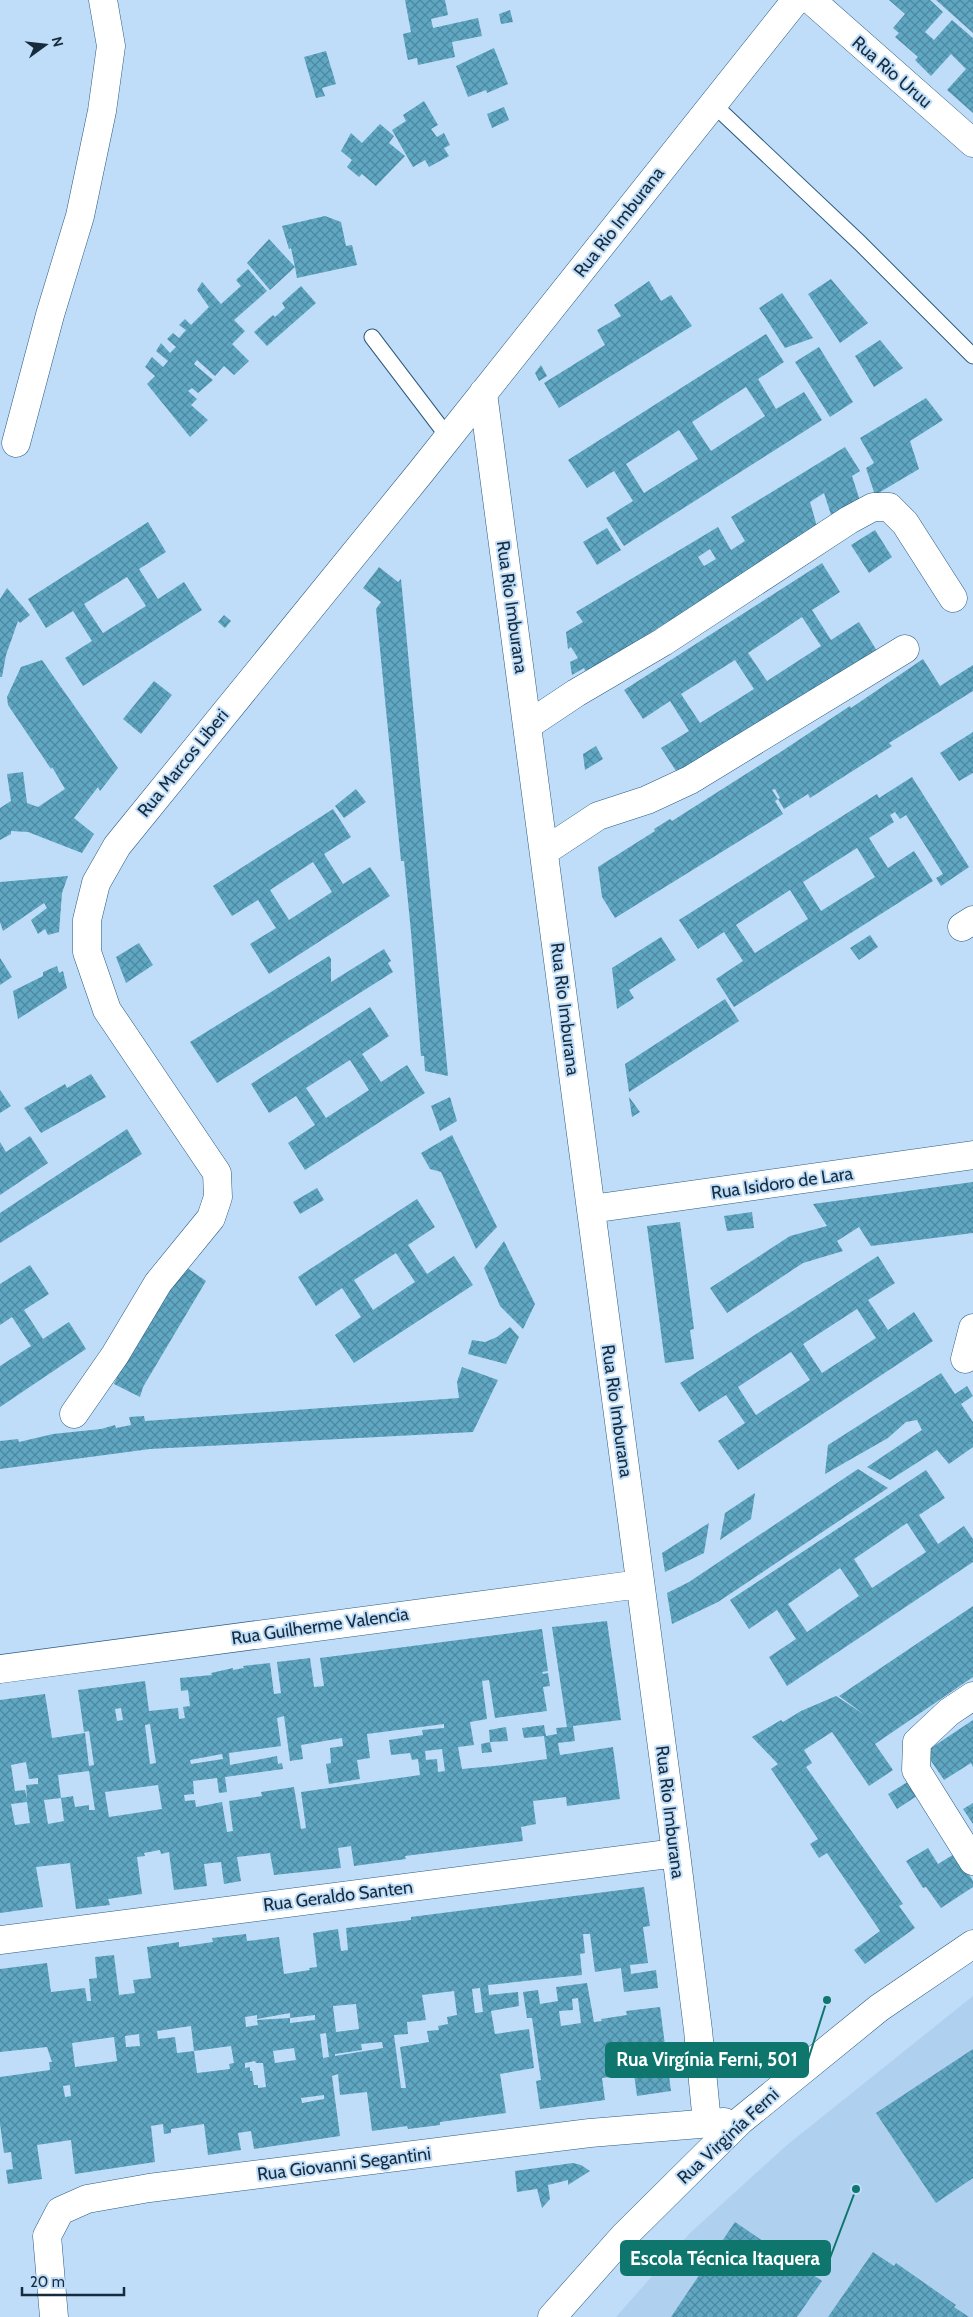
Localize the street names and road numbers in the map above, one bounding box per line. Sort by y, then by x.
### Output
street label: Rua Rio Uruu [848,31,936,113]
street label: Rua Rio Imburana [569,162,669,281]
street label: Rua Rio Imburana [492,539,532,675]
street label: Rua Marcos Liberi [133,705,233,821]
street label: Rua Rio Imburana [546,941,584,1077]
street label: Rua Isidoro de Lara [710,1162,855,1204]
street label: Rua Rio Imburana [597,1343,637,1479]
street label: Rua Guilherme Valencia [230,1603,410,1649]
street label: Rua Rio Imburana [651,1744,689,1880]
street label: Rua Geraldo Santen [262,1876,414,1916]
street label: Rua Virginía Ferni [673,2083,783,2189]
street label: Rua Giovanni Segantini [256,2142,432,2186]

